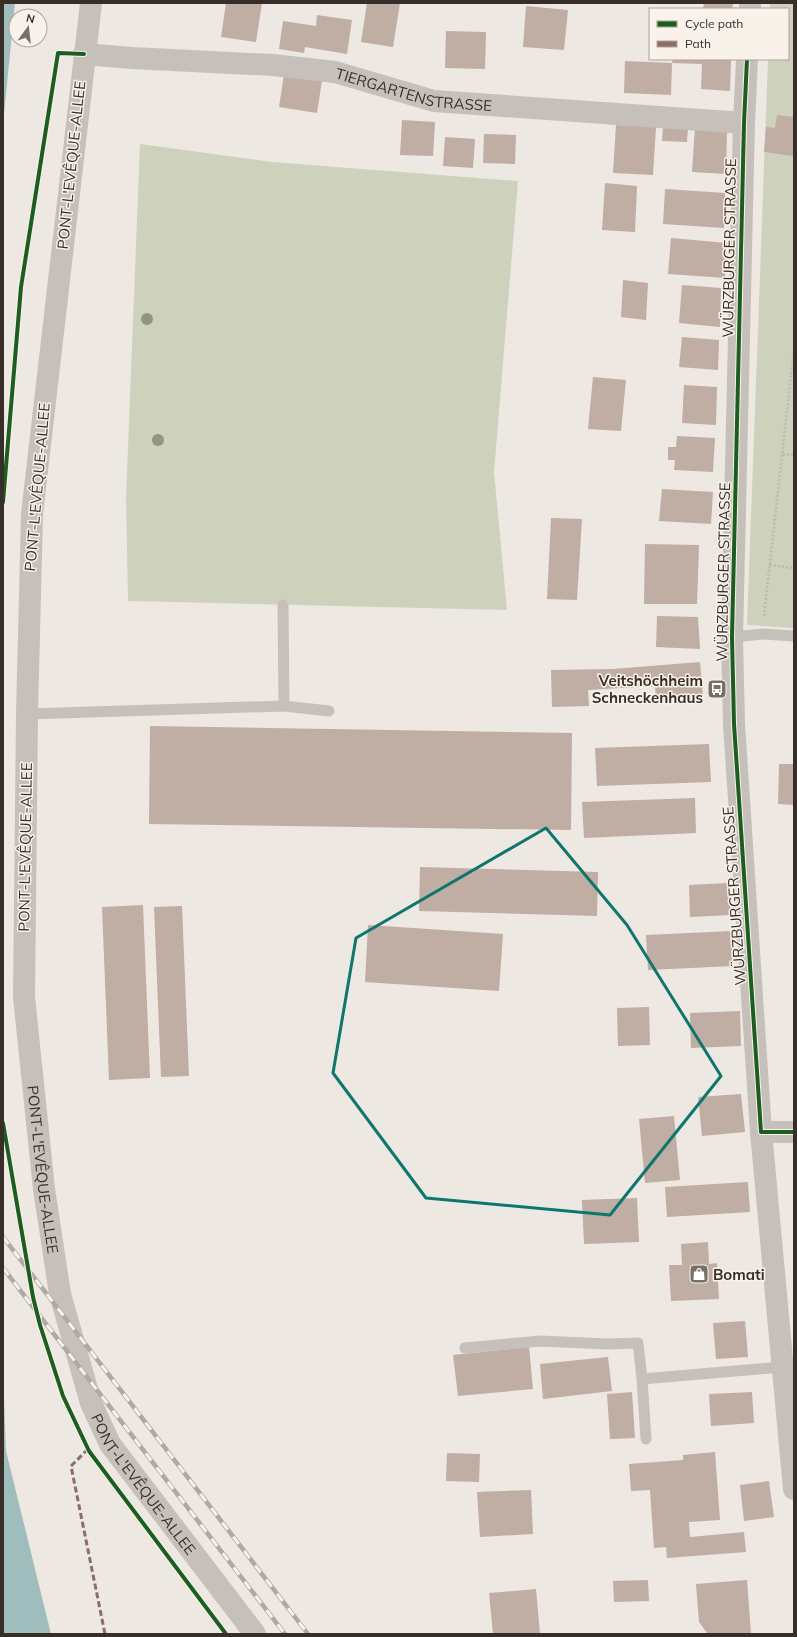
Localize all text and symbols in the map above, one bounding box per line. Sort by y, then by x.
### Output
north arrow [8,8,48,48]
legend [649,8,789,60]
text: N [25,11,36,26]
text: Cycle path [685,16,743,31]
text: Path [685,36,711,51]
street label: TIERGARTENSTRASSE [333,63,493,115]
street label: PONT-L'EVÊQUE-ALLEE [53,80,89,250]
street label: WÜRZBURGER STRASSE [718,158,740,338]
street label: PONT-L'EVÊQUE-ALLEE [20,402,54,572]
street label: WÜRZBURGER STRASSE [712,482,734,662]
place label: Veitshöchheim Schneckenhaus [592,671,703,707]
bus stop icon: Veitshöchheim Schneckenhaus [706,678,728,700]
street label: PONT-L'EVÊQUE-ALLEE [14,762,36,932]
street label: WÜRZBURGER STRASSE [718,806,750,986]
street label: PONT-L'EVÊQUE-ALLEE [24,1084,63,1255]
shop icon: Bomati [688,1263,710,1285]
place label: Bomati [713,1265,765,1284]
street label: PONT-L'EVÊQUE-ALLEE [88,1410,200,1558]

